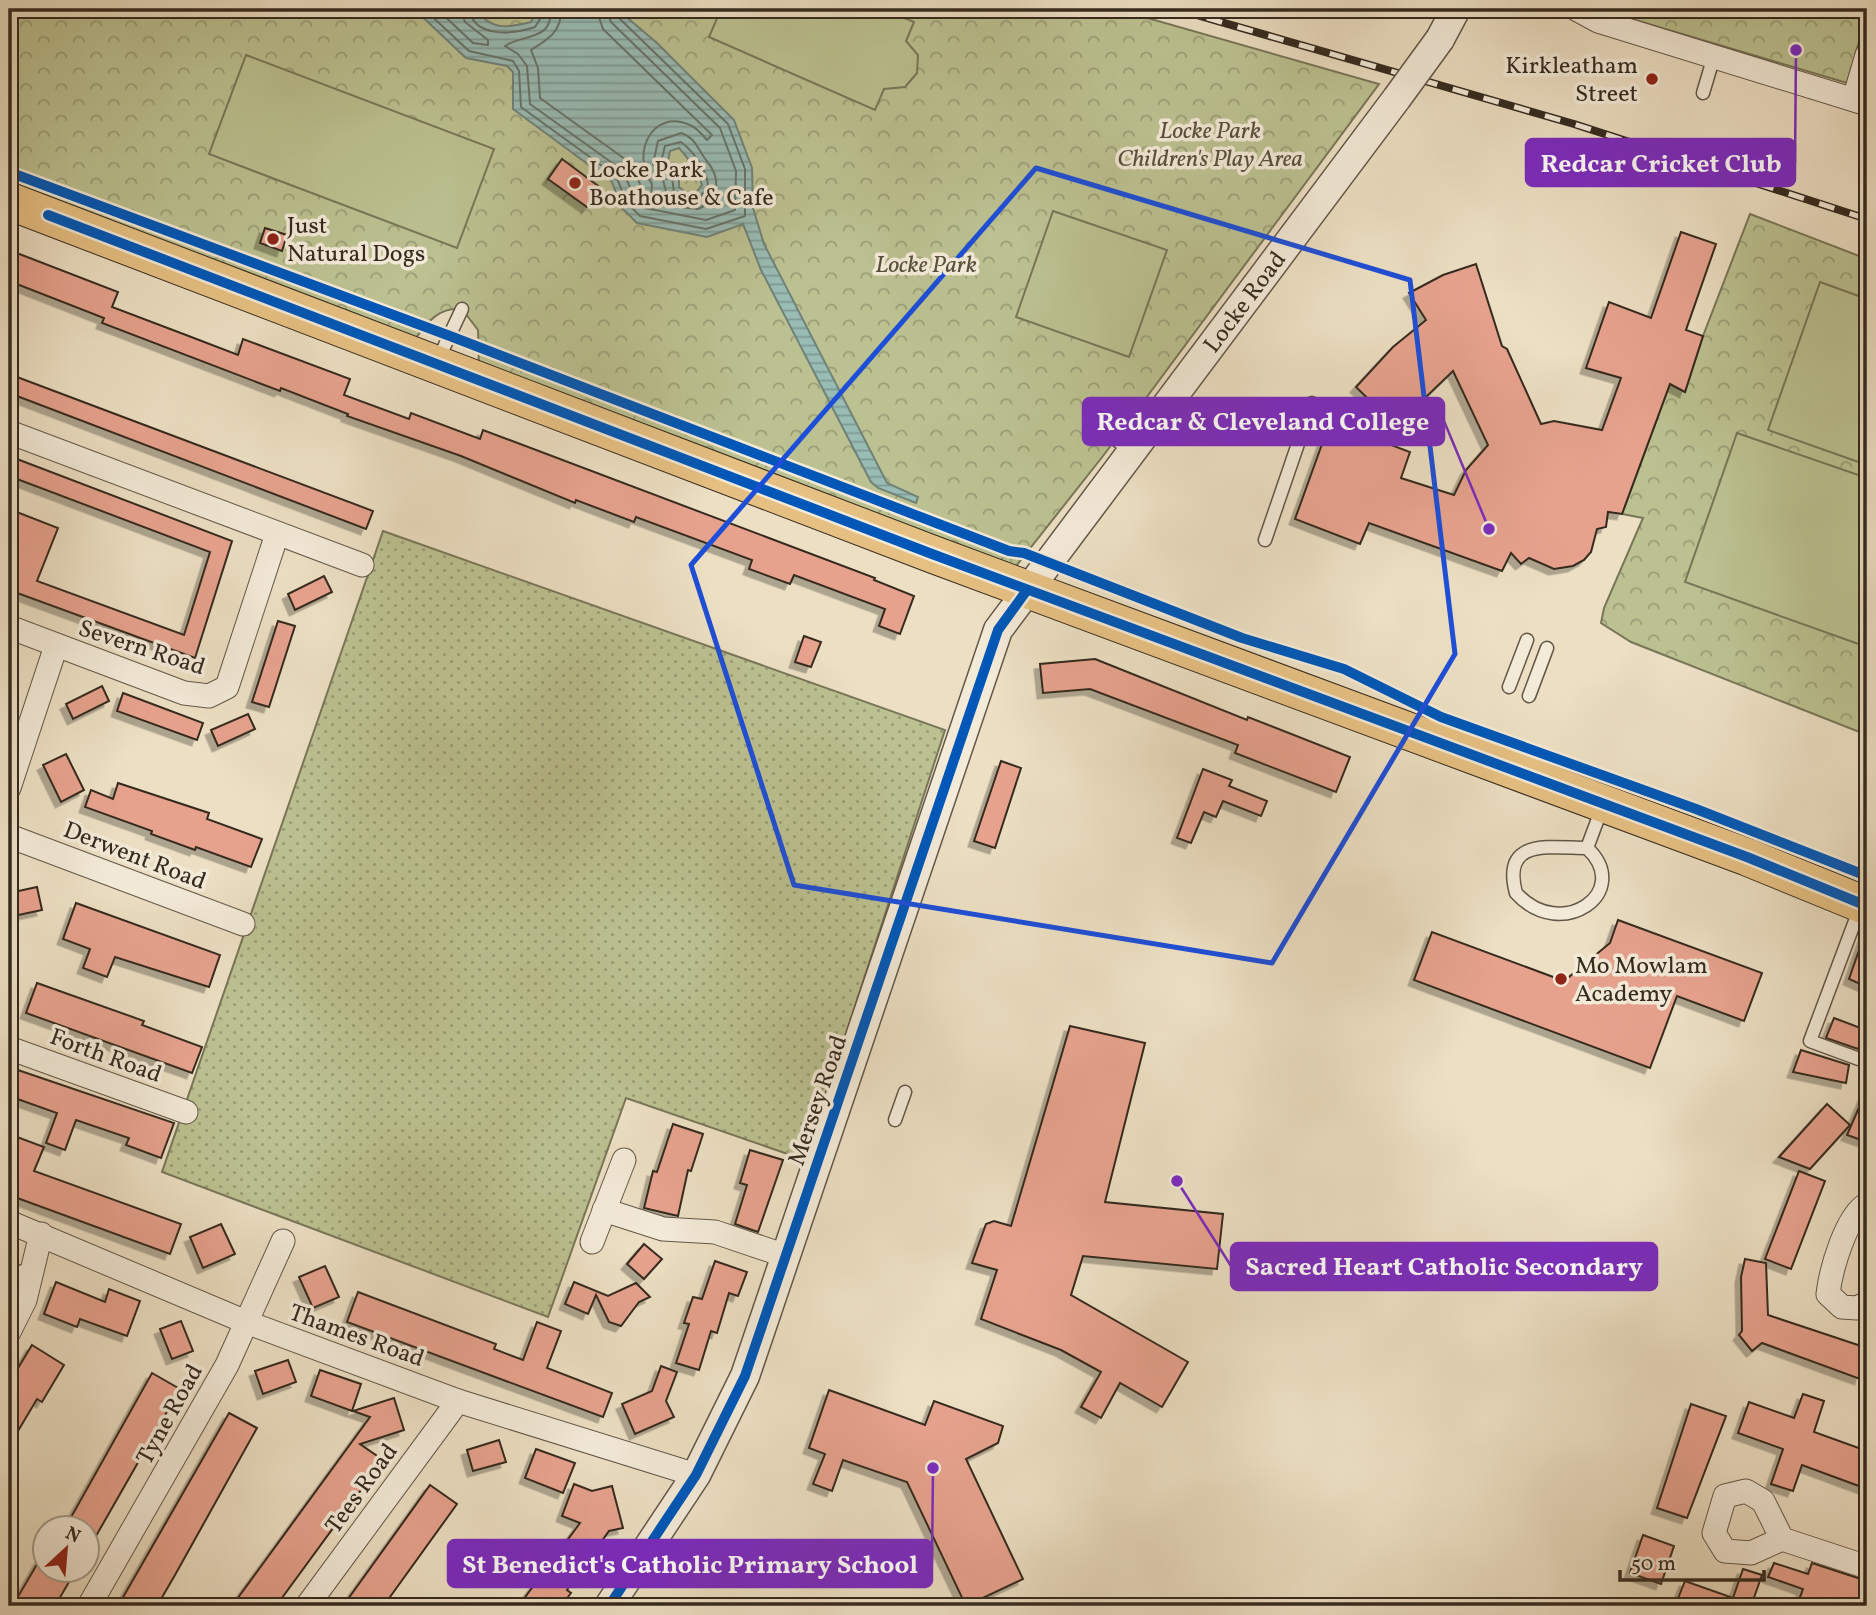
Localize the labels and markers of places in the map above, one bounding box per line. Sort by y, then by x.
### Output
place label: Kirkleatham Street [1505,50,1638,112]
marker: Kirkleatham Street [1644,71,1660,87]
callout: Redcar Cricket Club [1526,139,1795,186]
place label: Locke Park Boathouse & Cafe [589,154,774,216]
marker: Locke Park Boathouse & Cafe [567,175,583,191]
place label: Just Natural Dogs [287,210,425,272]
marker: Just Natural Dogs [265,231,281,247]
callout: Redcar & Cleveland College [1083,398,1444,445]
place label: Mo Mowlam Academy [1575,950,1708,1012]
marker: Mo Mowlam Academy [1553,971,1569,987]
callout: Sacred Heart Catholic Secondary [1231,1243,1657,1290]
callout: St Benedict's Catholic Primary School [448,1540,932,1587]

